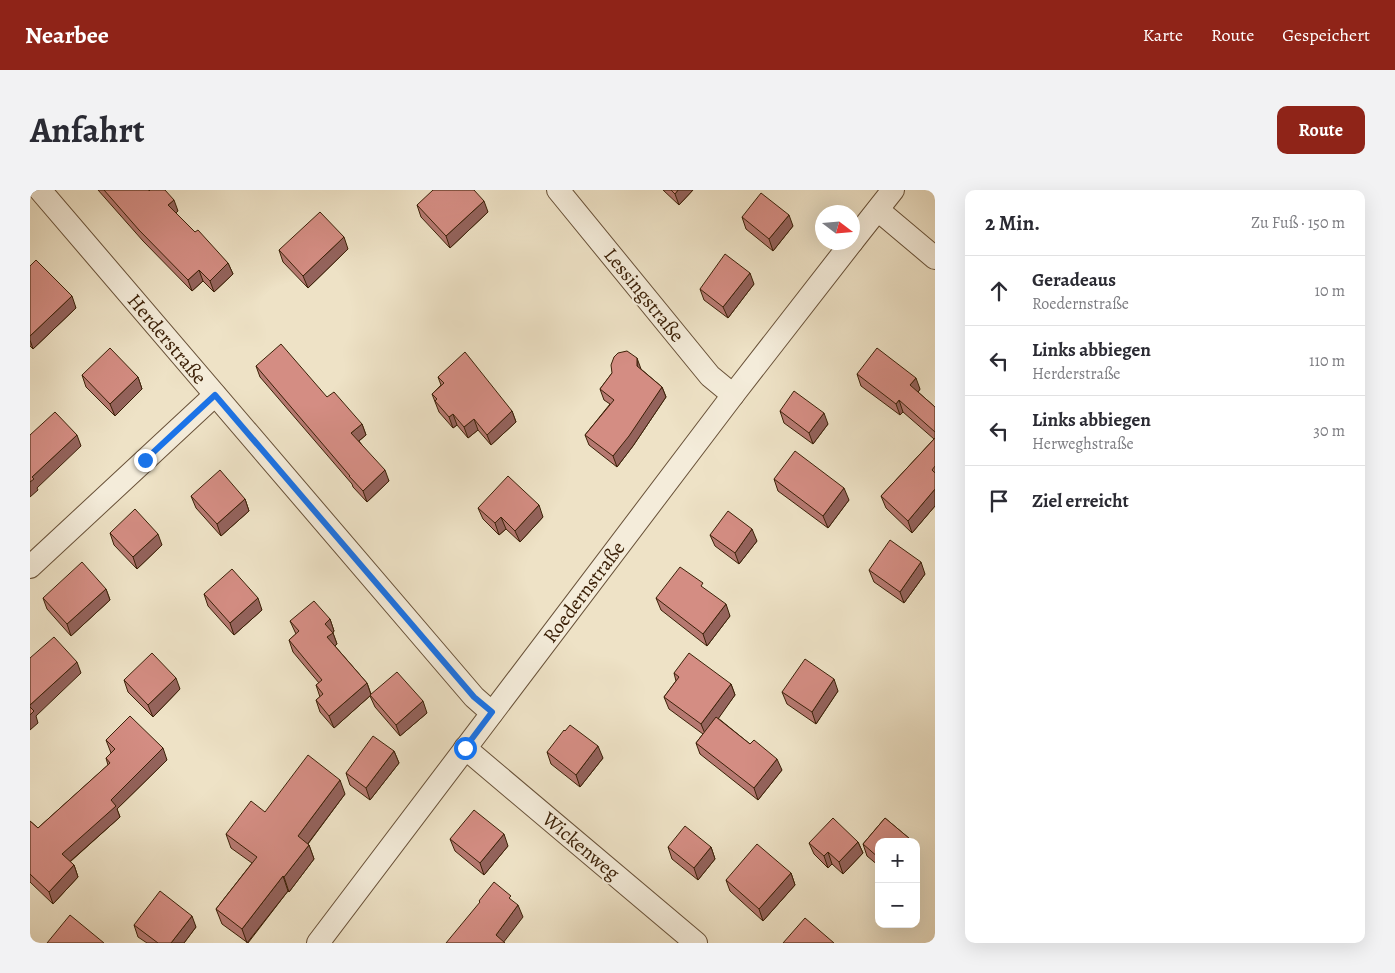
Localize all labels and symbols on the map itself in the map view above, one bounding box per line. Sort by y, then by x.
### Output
north arrow [815,205,860,250]
street label: Lessingstraße [598,242,690,348]
street label: Herderstraße [121,288,213,390]
route end [134,449,157,472]
street label: Roedernstraße [537,536,631,648]
route start [454,737,477,760]
street label: Wickenweg [536,805,626,886]

